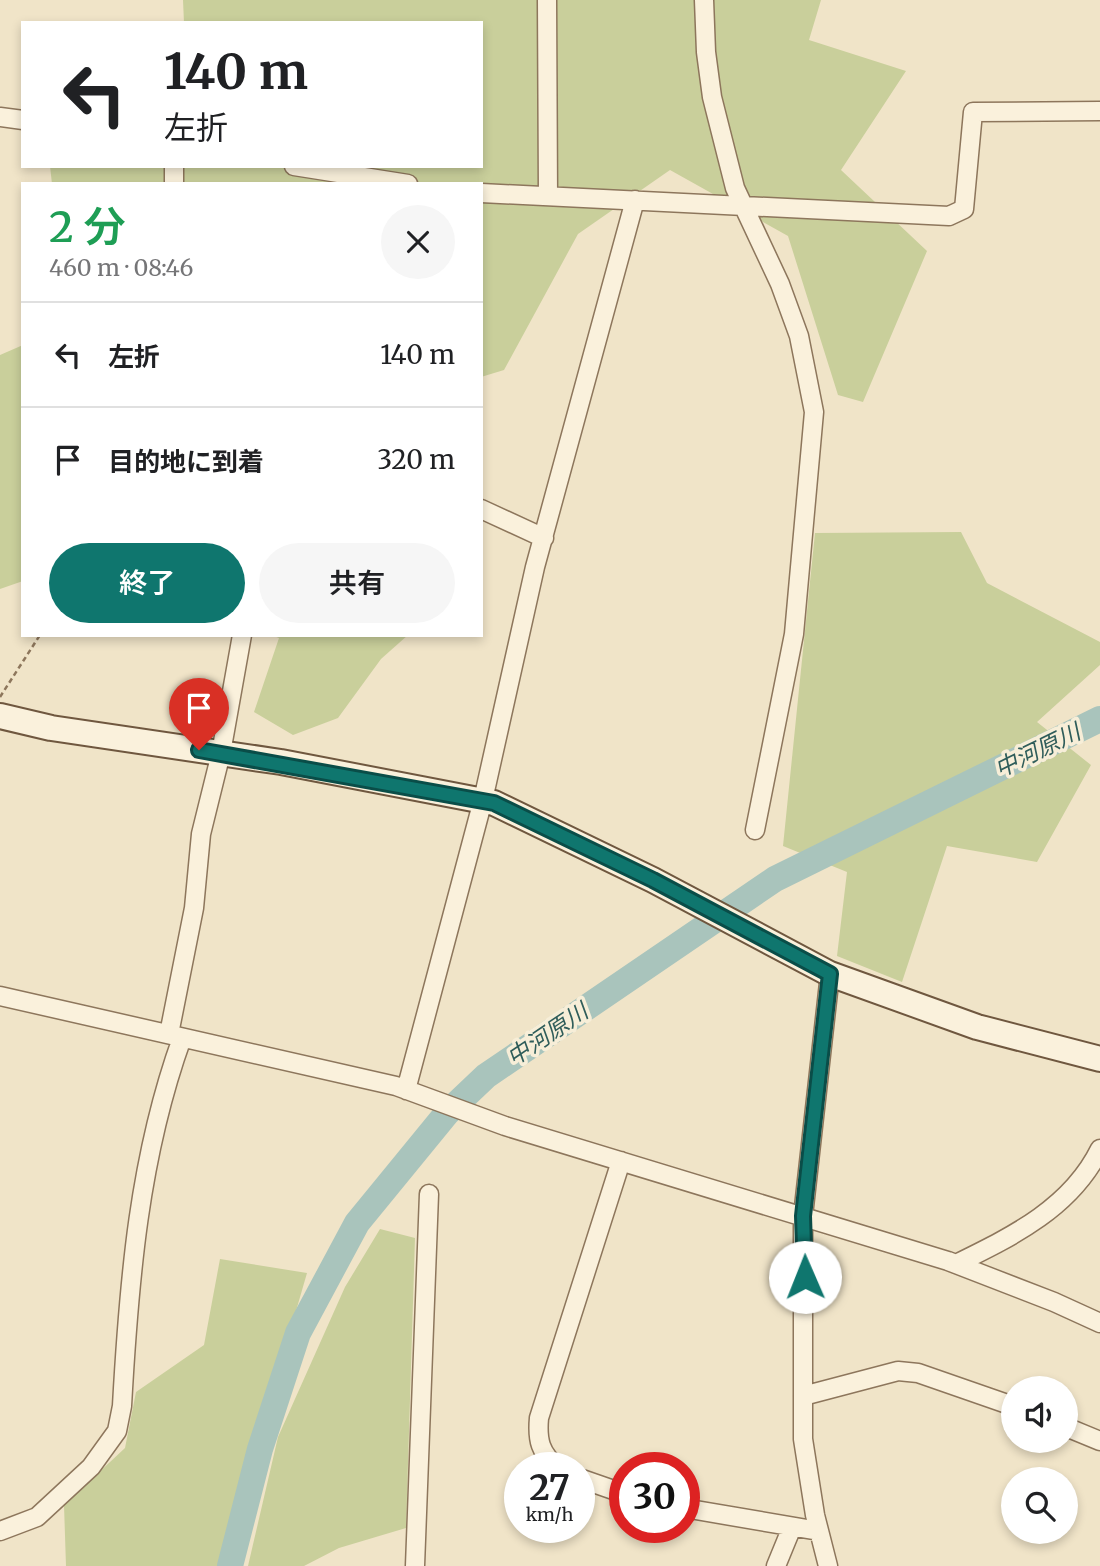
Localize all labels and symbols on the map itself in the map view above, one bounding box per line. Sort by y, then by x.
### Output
pin [169,678,229,750]
water label: 中河原川 [989,715,1087,783]
water label: 中河原川 [501,995,596,1072]
position arrow [768,1240,842,1314]
speed limit sign: 30 [609,1452,700,1543]

